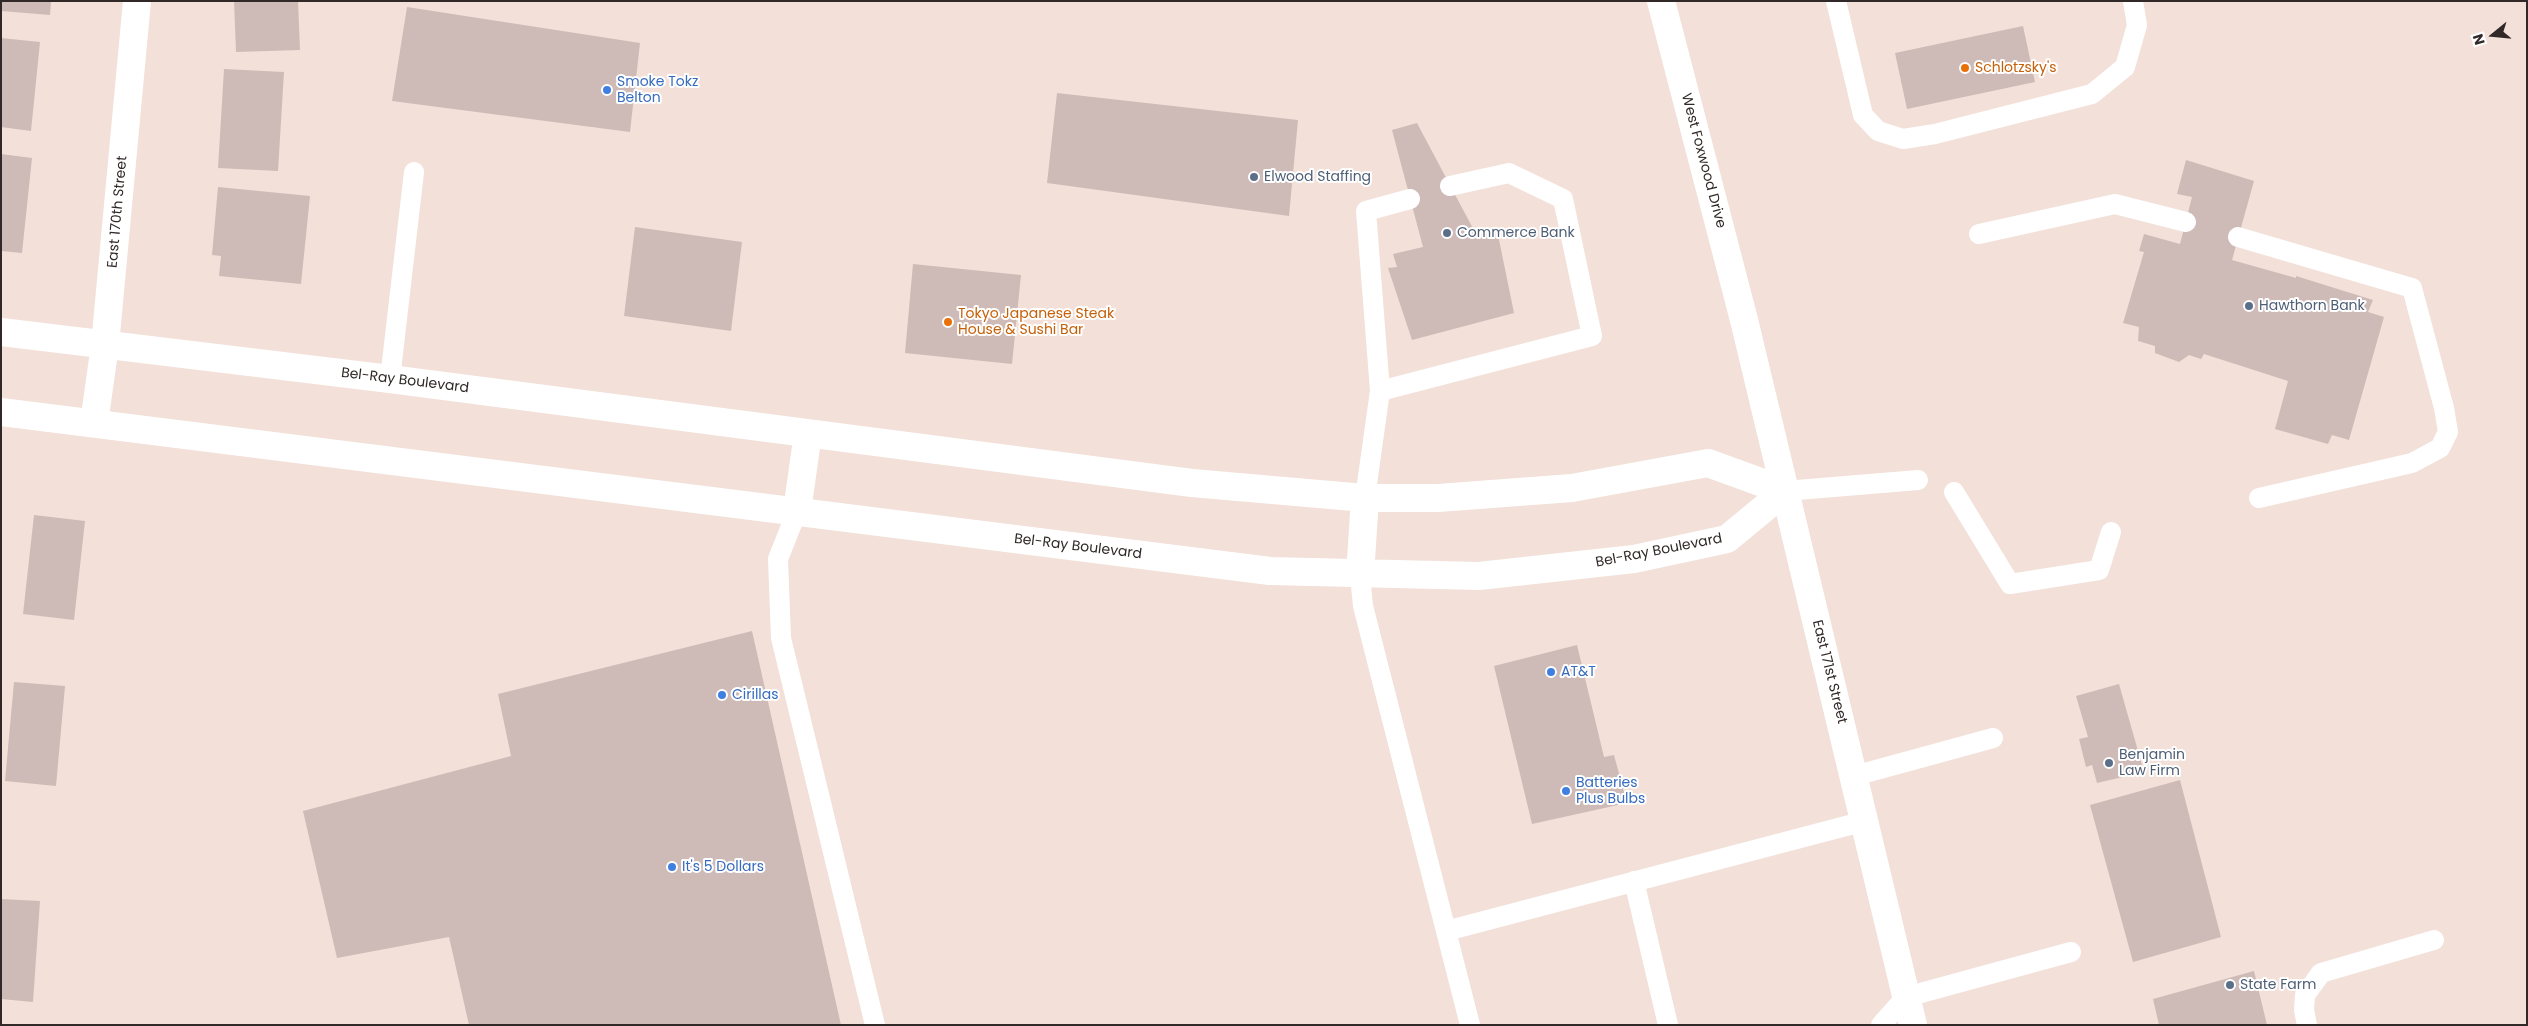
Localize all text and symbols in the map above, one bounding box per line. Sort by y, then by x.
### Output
north arrow [2468,10,2518,60]
text: N [2468,31,2490,47]
place label: Schlotzsky's [1975,60,2056,76]
marker: Schlotzsky's [1959,62,1971,74]
place label: Smoke Tokz Belton [617,74,698,106]
marker: Smoke Tokz Belton [601,84,613,96]
street label: West Foxwood Drive [1677,92,1729,230]
street label: East 170th Street [105,155,131,269]
place label: Elwood Staffing [1264,169,1371,185]
marker: Elwood Staffing [1248,171,1260,183]
place label: Commerce Bank [1457,225,1575,241]
marker: Commerce Bank [1441,227,1453,239]
place label: Hawthorn Bank [2259,298,2365,314]
marker: Hawthorn Bank [2243,300,2255,312]
place label: Tokyo Japanese Steak House & Sushi Bar [958,306,1114,338]
marker: Tokyo Japanese Steak House & Sushi Bar [942,316,954,328]
street label: Bel-Ray Boulevard [340,365,470,397]
street label: Bel-Ray Boulevard [1594,530,1724,572]
street label: Bel-Ray Boulevard [1013,531,1143,563]
street label: East 171st Street [1808,618,1850,726]
place label: AT&T [1561,664,1596,680]
marker: AT&T [1545,666,1557,678]
place label: Cirillas [732,687,779,703]
marker: Cirillas [716,689,728,701]
place label: Benjamin Law Firm [2119,747,2185,780]
marker: Benjamin Law Firm [2103,757,2115,769]
place label: Batteries Plus Bulbs [1576,775,1645,808]
marker: Batteries Plus Bulbs [1560,785,1572,797]
place label: It's 5 Dollars [682,859,764,875]
marker: It's 5 Dollars [666,861,678,873]
place label: State Farm [2240,977,2316,993]
marker: State Farm [2224,979,2236,991]

